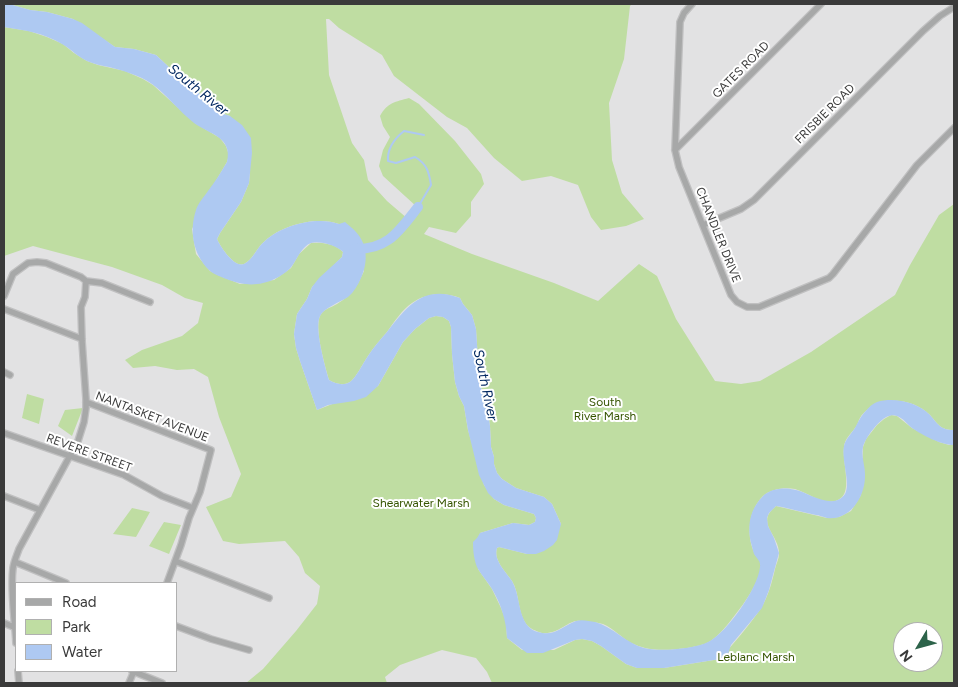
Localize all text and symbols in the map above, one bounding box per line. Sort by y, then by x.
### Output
street label: GATES ROAD [710,39,772,101]
water label: South River [164,61,232,119]
street label: FRISBIE ROAD [792,81,858,147]
street label: CHANDLER DRIVE [692,185,744,285]
water label: South River [469,348,501,422]
street label: NANTASKET AVENUE [93,389,211,445]
park label: South River Marsh [574,395,636,423]
street label: REVERE STREET [44,431,134,475]
park label: Shearwater Marsh [373,496,469,510]
legend [15,582,178,672]
text: Road [62,593,97,611]
text: Park [62,618,91,636]
north arrow [893,622,943,672]
text: Water [62,643,102,661]
text: N [896,646,916,665]
park label: Leblanc Marsh [717,650,795,664]

